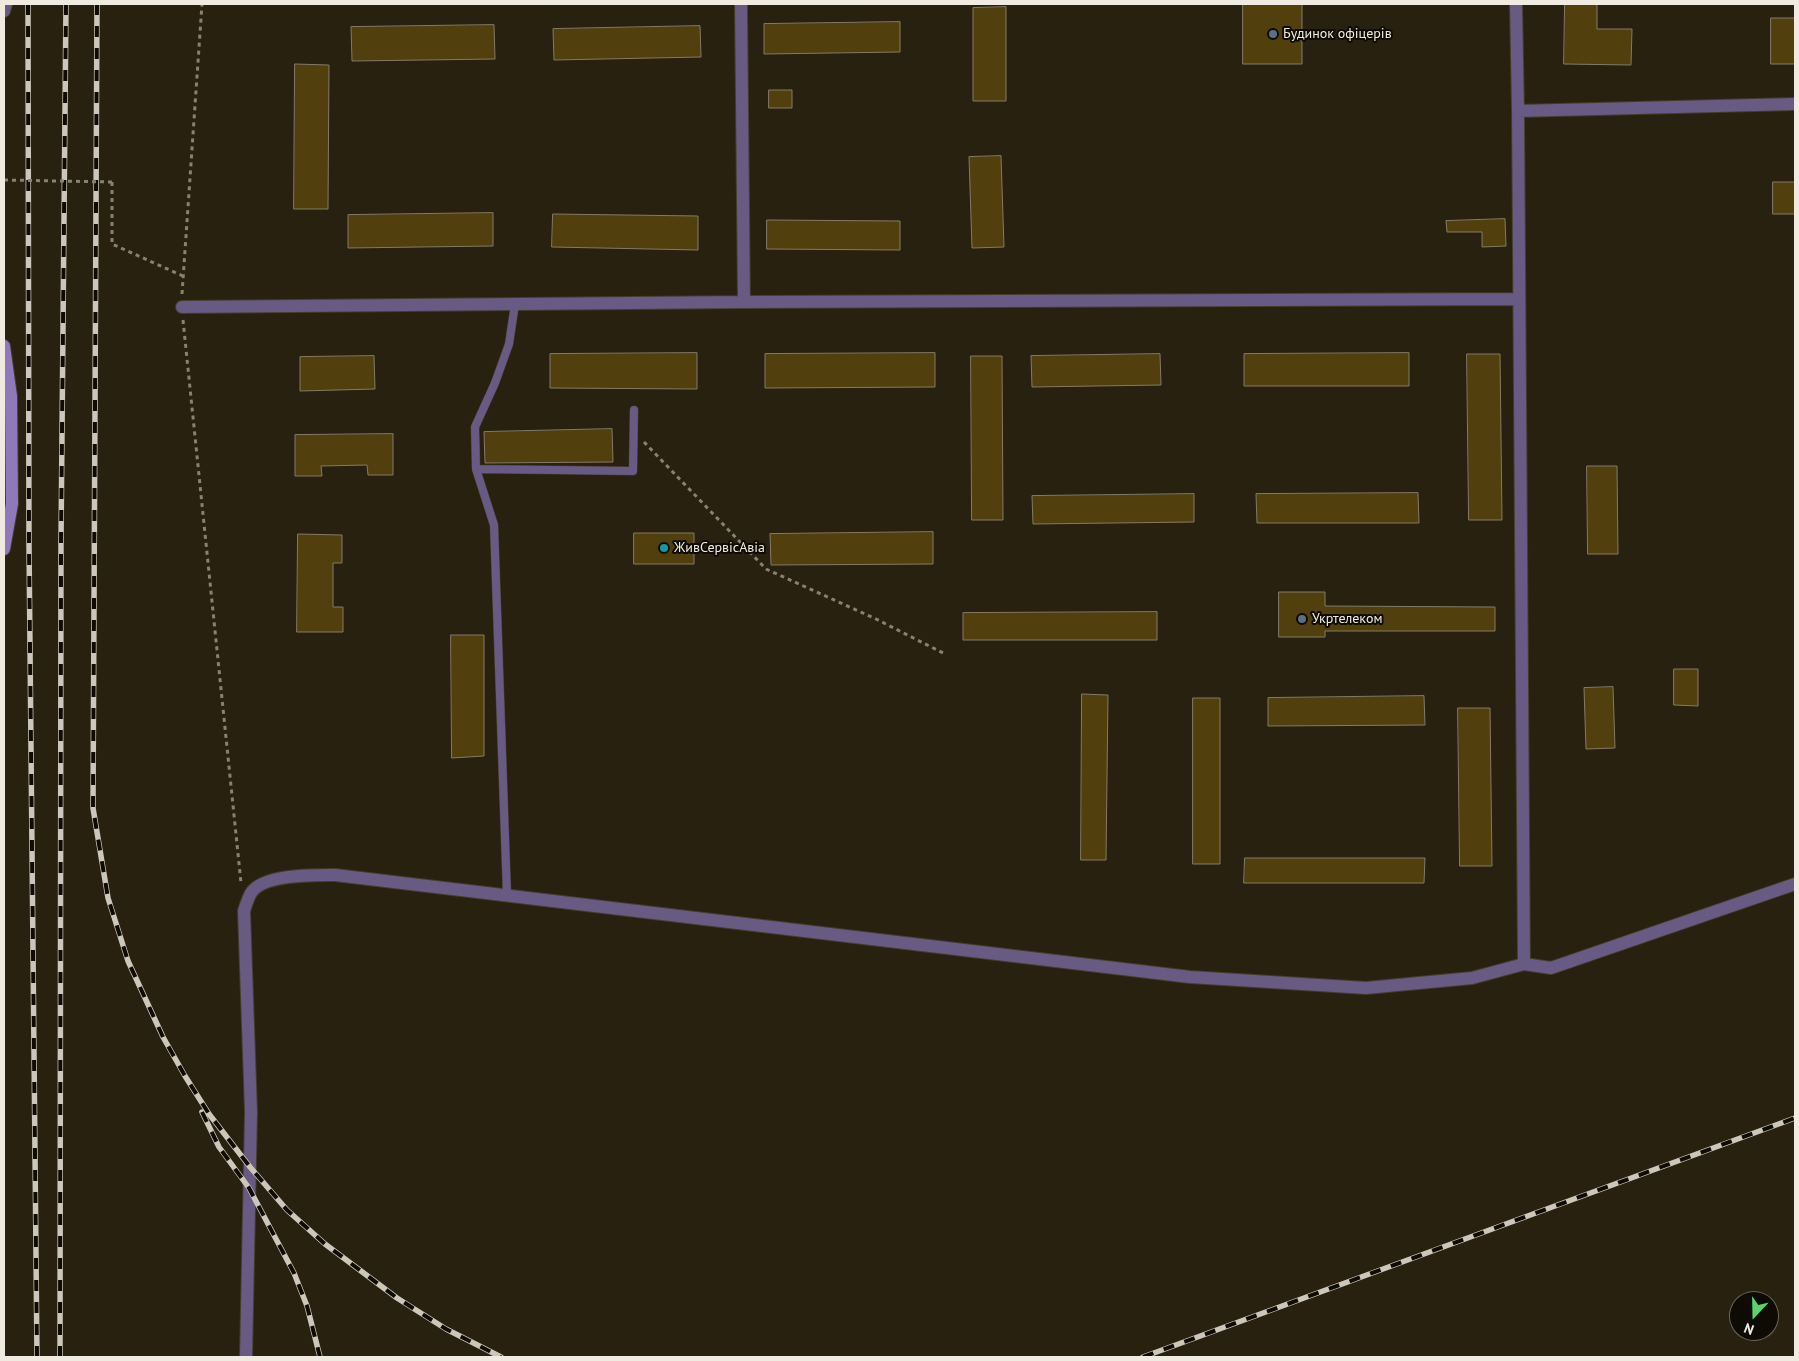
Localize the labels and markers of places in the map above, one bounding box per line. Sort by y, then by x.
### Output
place label: Будинок офіцерів [1283,26,1392,42]
marker: Будинок офіцерів [1267,28,1279,40]
place label: ЖивСервісАвіа [674,540,765,556]
marker: ЖивСервісАвіа [658,542,670,554]
place label: Укртелеком [1312,611,1382,627]
marker: Укртелеком [1296,613,1308,625]

